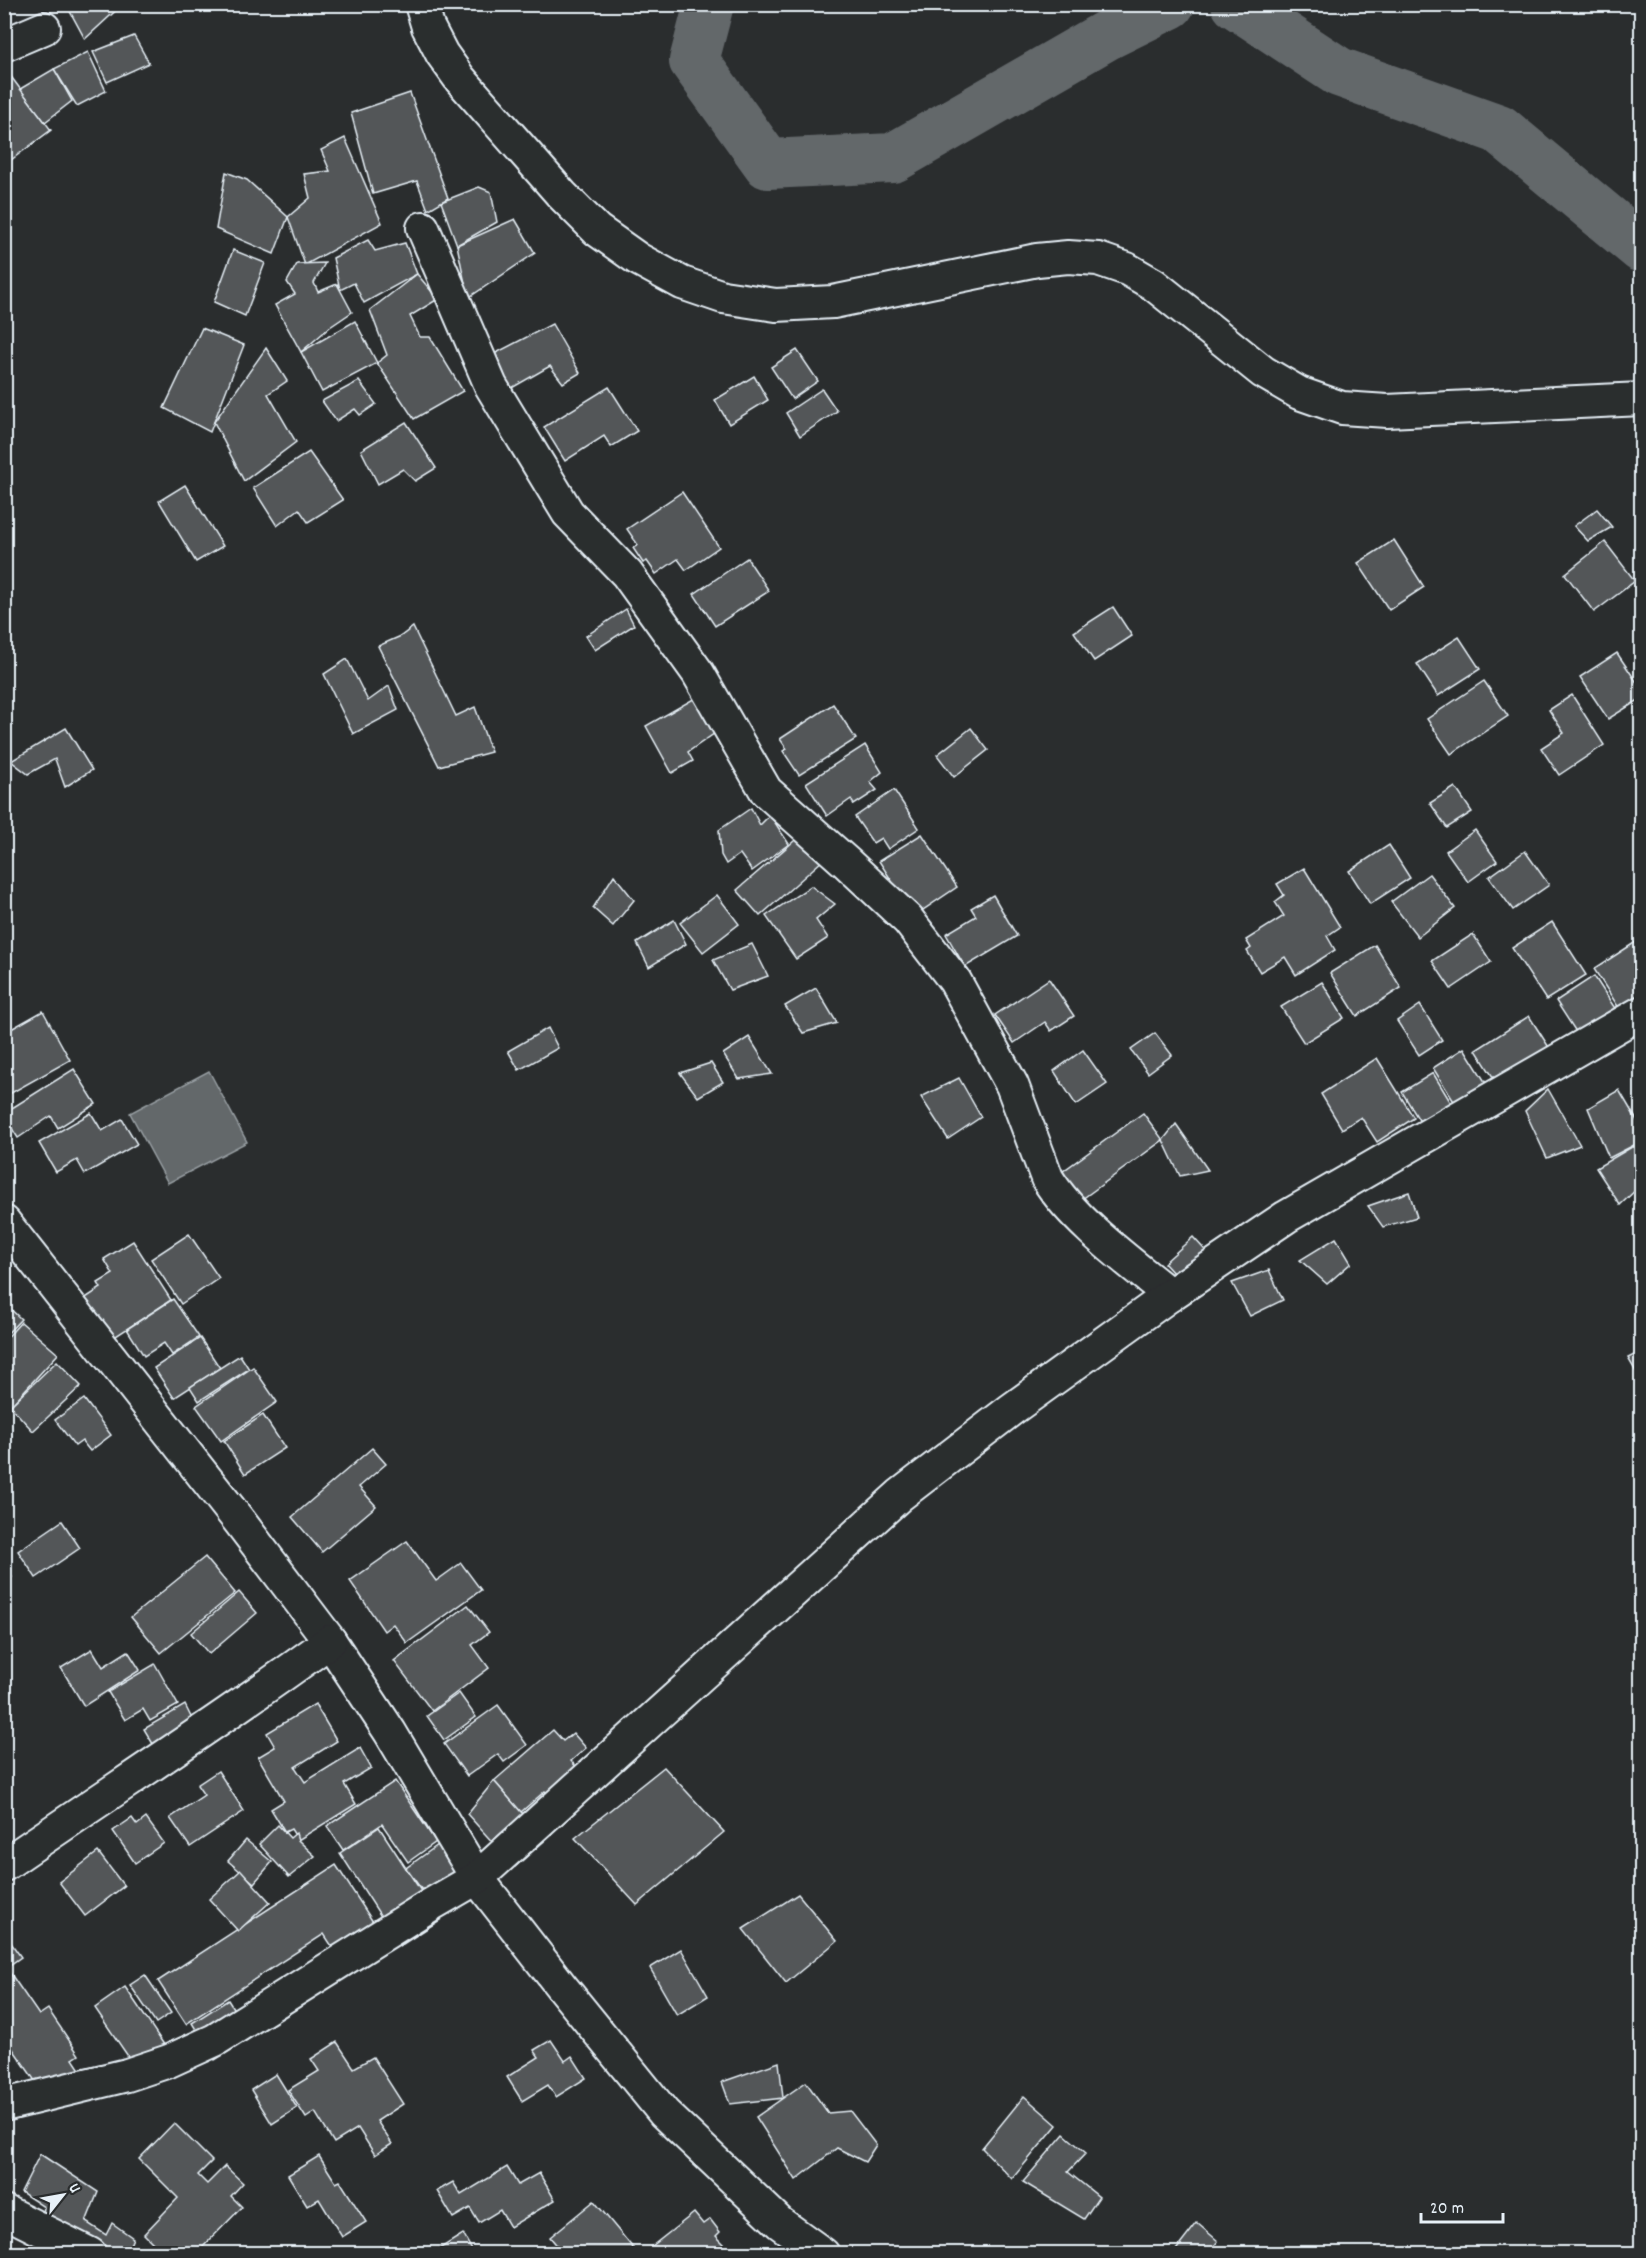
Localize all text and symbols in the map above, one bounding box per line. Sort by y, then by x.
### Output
north arrow [33,2165,93,2225]
text: U [62,2179,86,2198]
scale bar [1421,2186,1504,2224]
text: 20 m [1430,2197,1464,2222]

